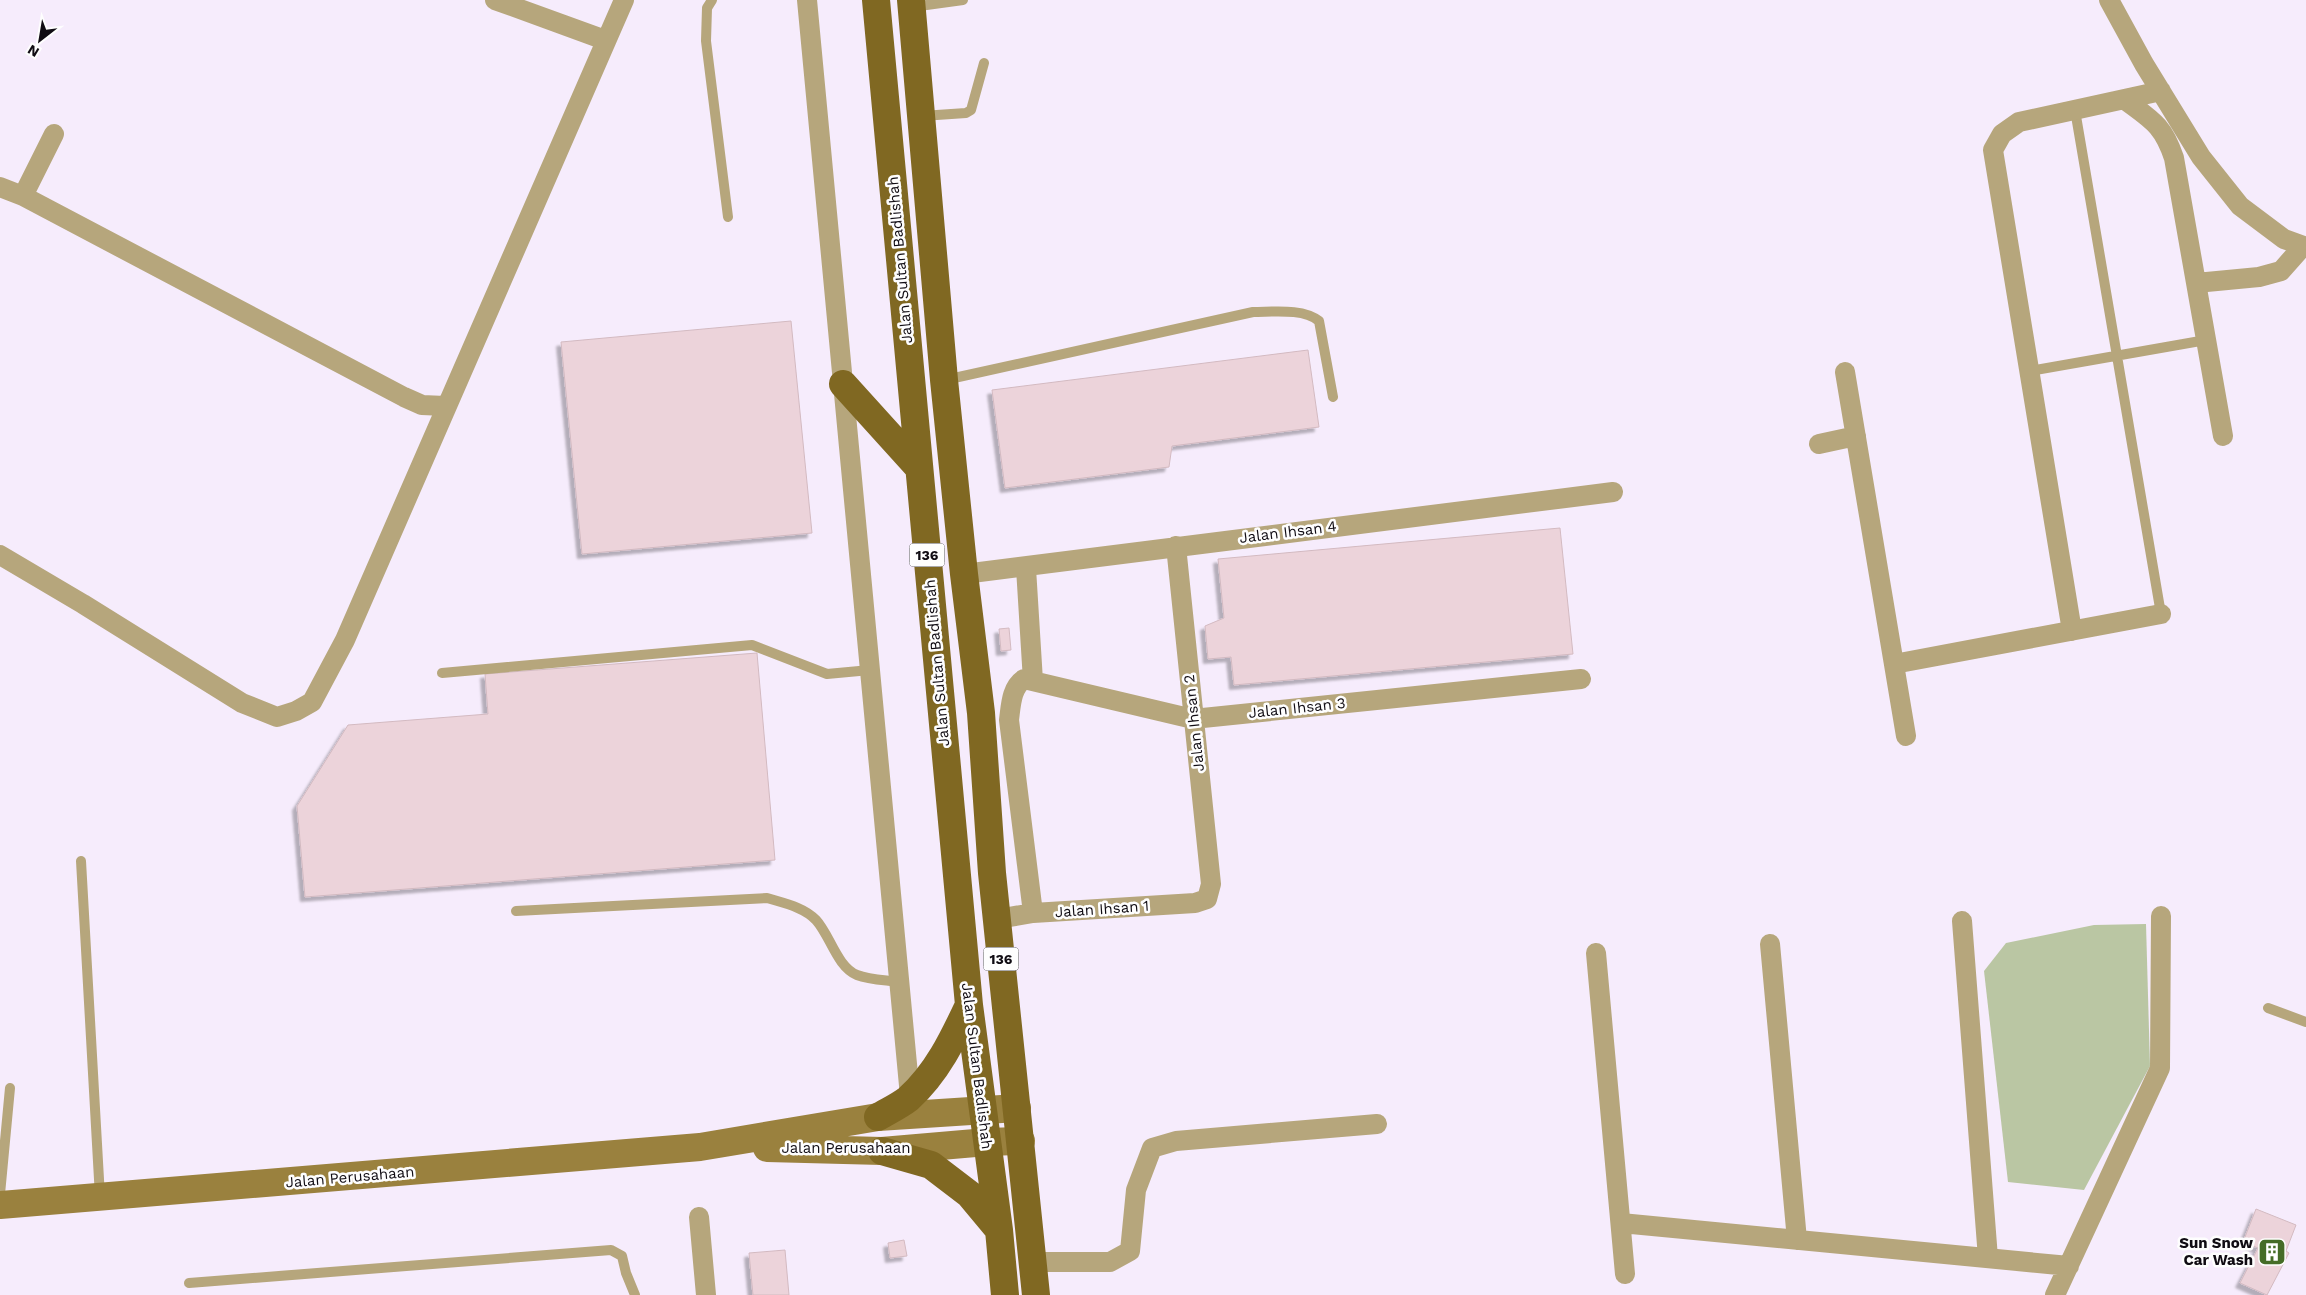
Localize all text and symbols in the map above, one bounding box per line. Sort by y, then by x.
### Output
north arrow [15,15,65,65]
text: N [25,42,42,61]
street label: Jalan Sultan Badlishah [884,176,916,344]
street label: Jalan Ihsan 4 [1238,517,1338,547]
road number: 136 [910,544,944,566]
street label: Jalan Sultan Badlishah [921,579,953,747]
street label: Jalan Ihsan 2 [1180,674,1208,772]
street label: Jalan Ihsan 3 [1248,694,1346,722]
street label: Jalan Ihsan 1 [1054,897,1150,921]
road number: 136 [984,948,1018,971]
street label: Jalan Sultan Badlishah [958,982,996,1150]
street label: Jalan Perusahaan [781,1139,911,1157]
street label: Jalan Perusahaan [285,1162,415,1192]
place label: Sun Snow Car Wash [2179,1234,2253,1269]
building icon: Sun Snow Car Wash [2257,1237,2287,1267]

